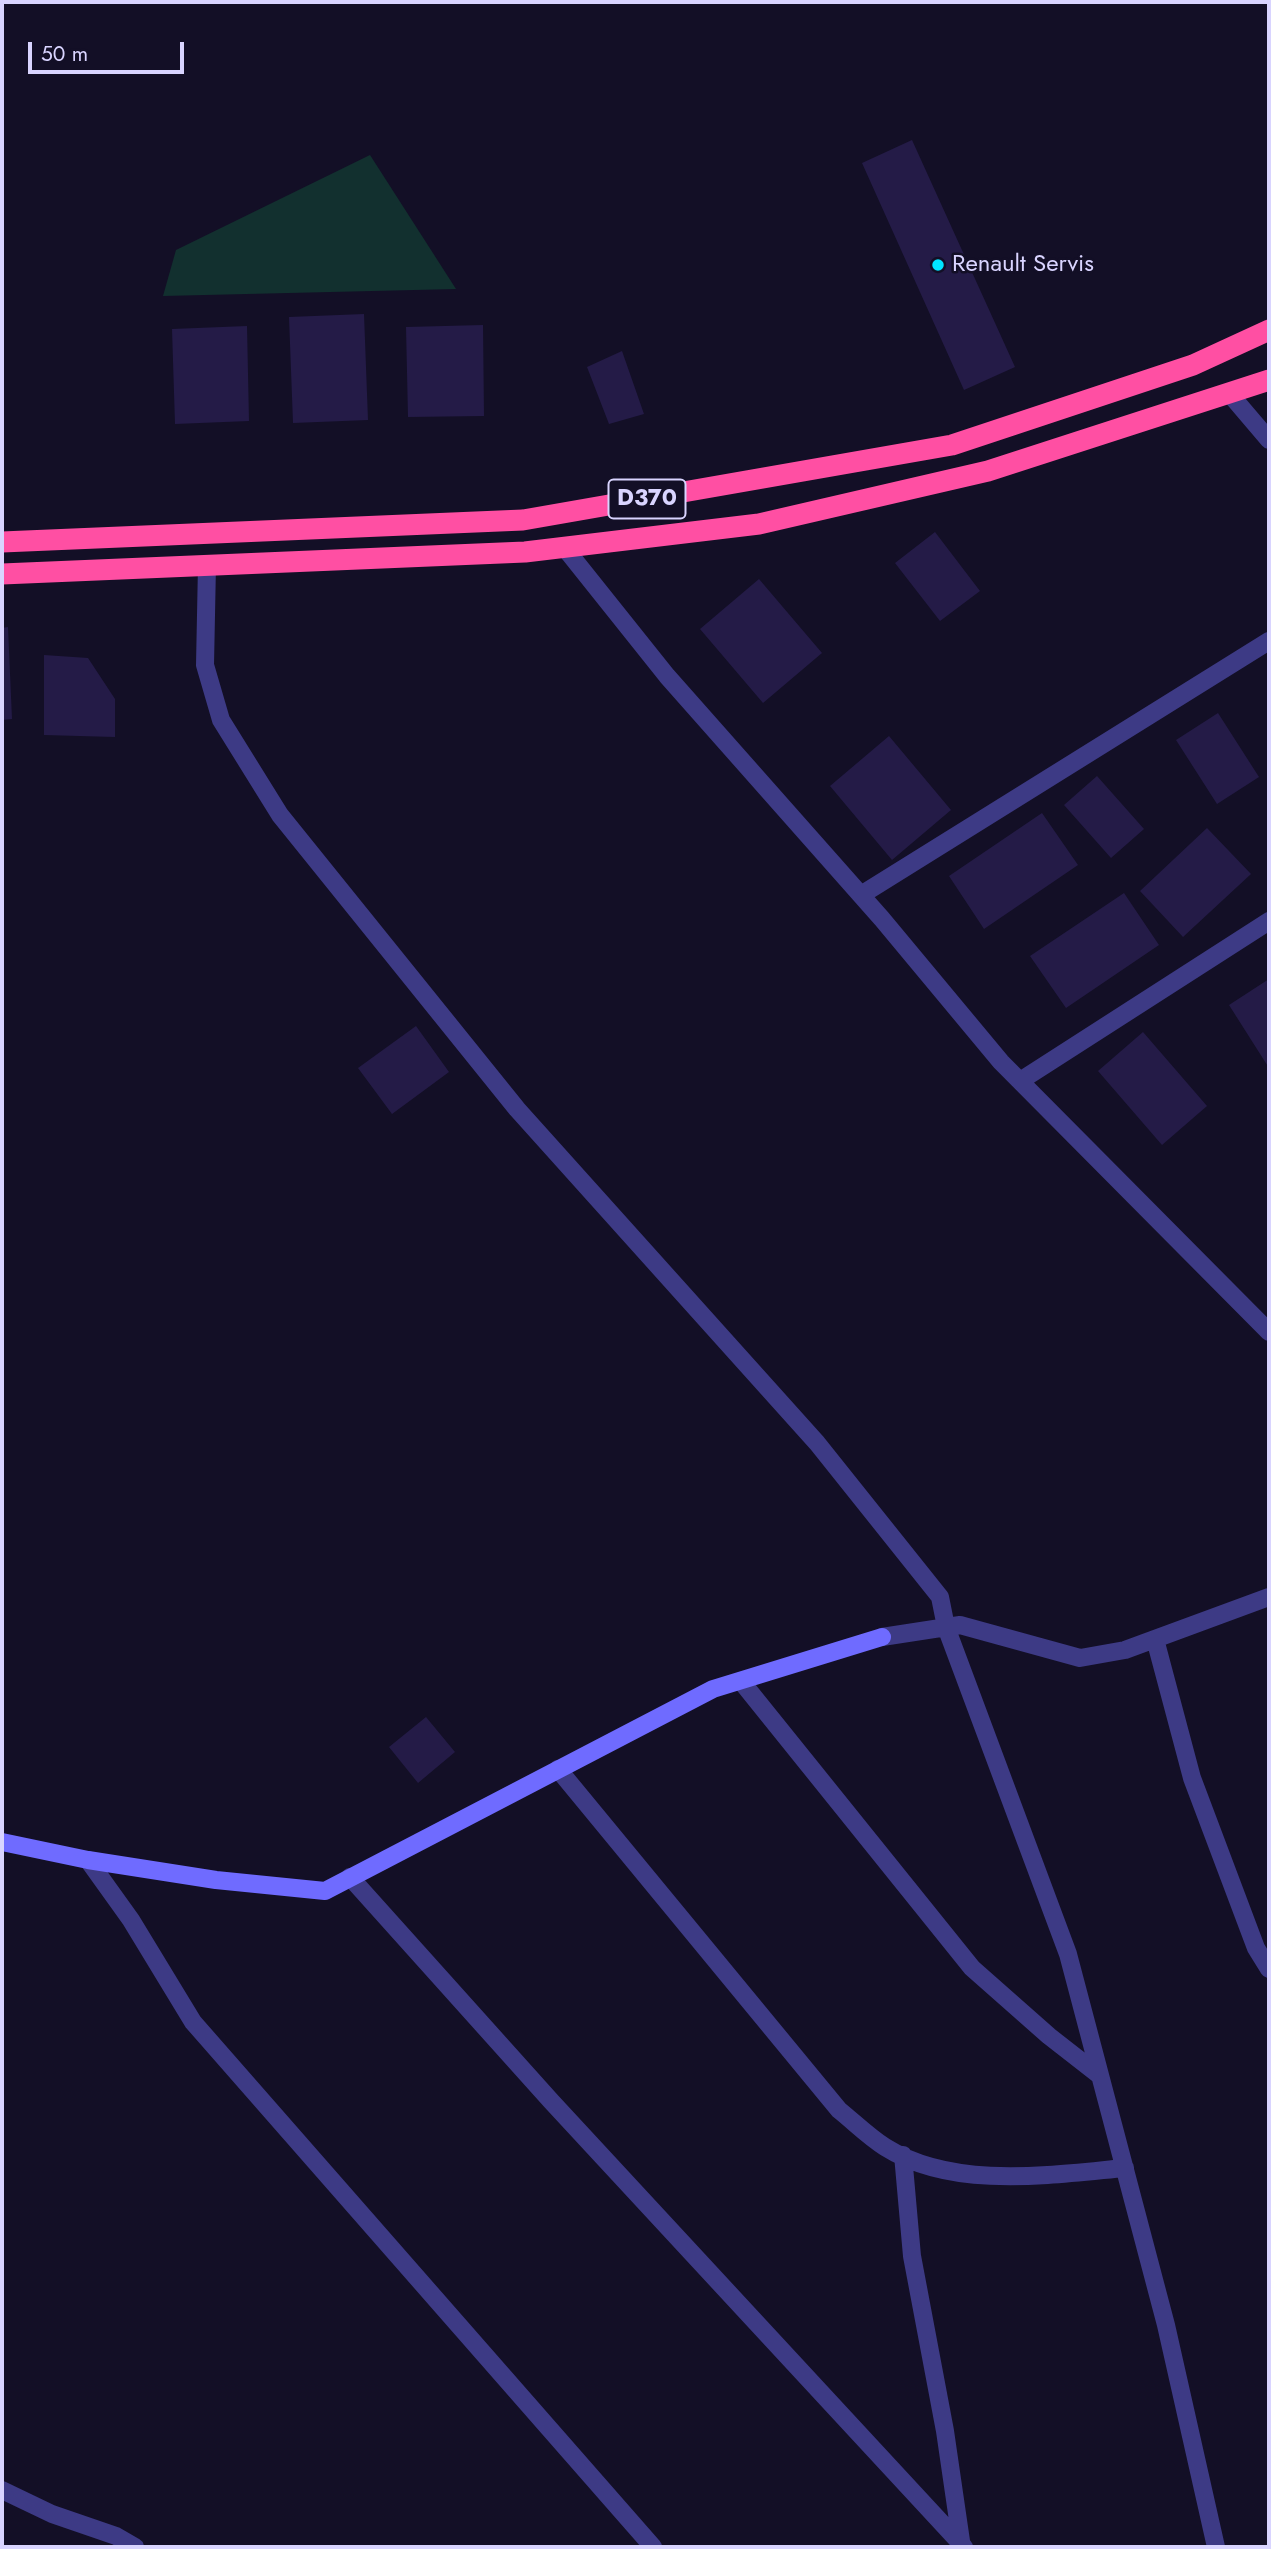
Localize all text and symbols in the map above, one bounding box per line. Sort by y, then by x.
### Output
scale bar [32,28,187,72]
text: 50 m [41,39,88,69]
place label: Renault Servis [952,251,1094,279]
marker: Renault Servis [930,257,946,273]
road number: D370 [608,480,686,519]

